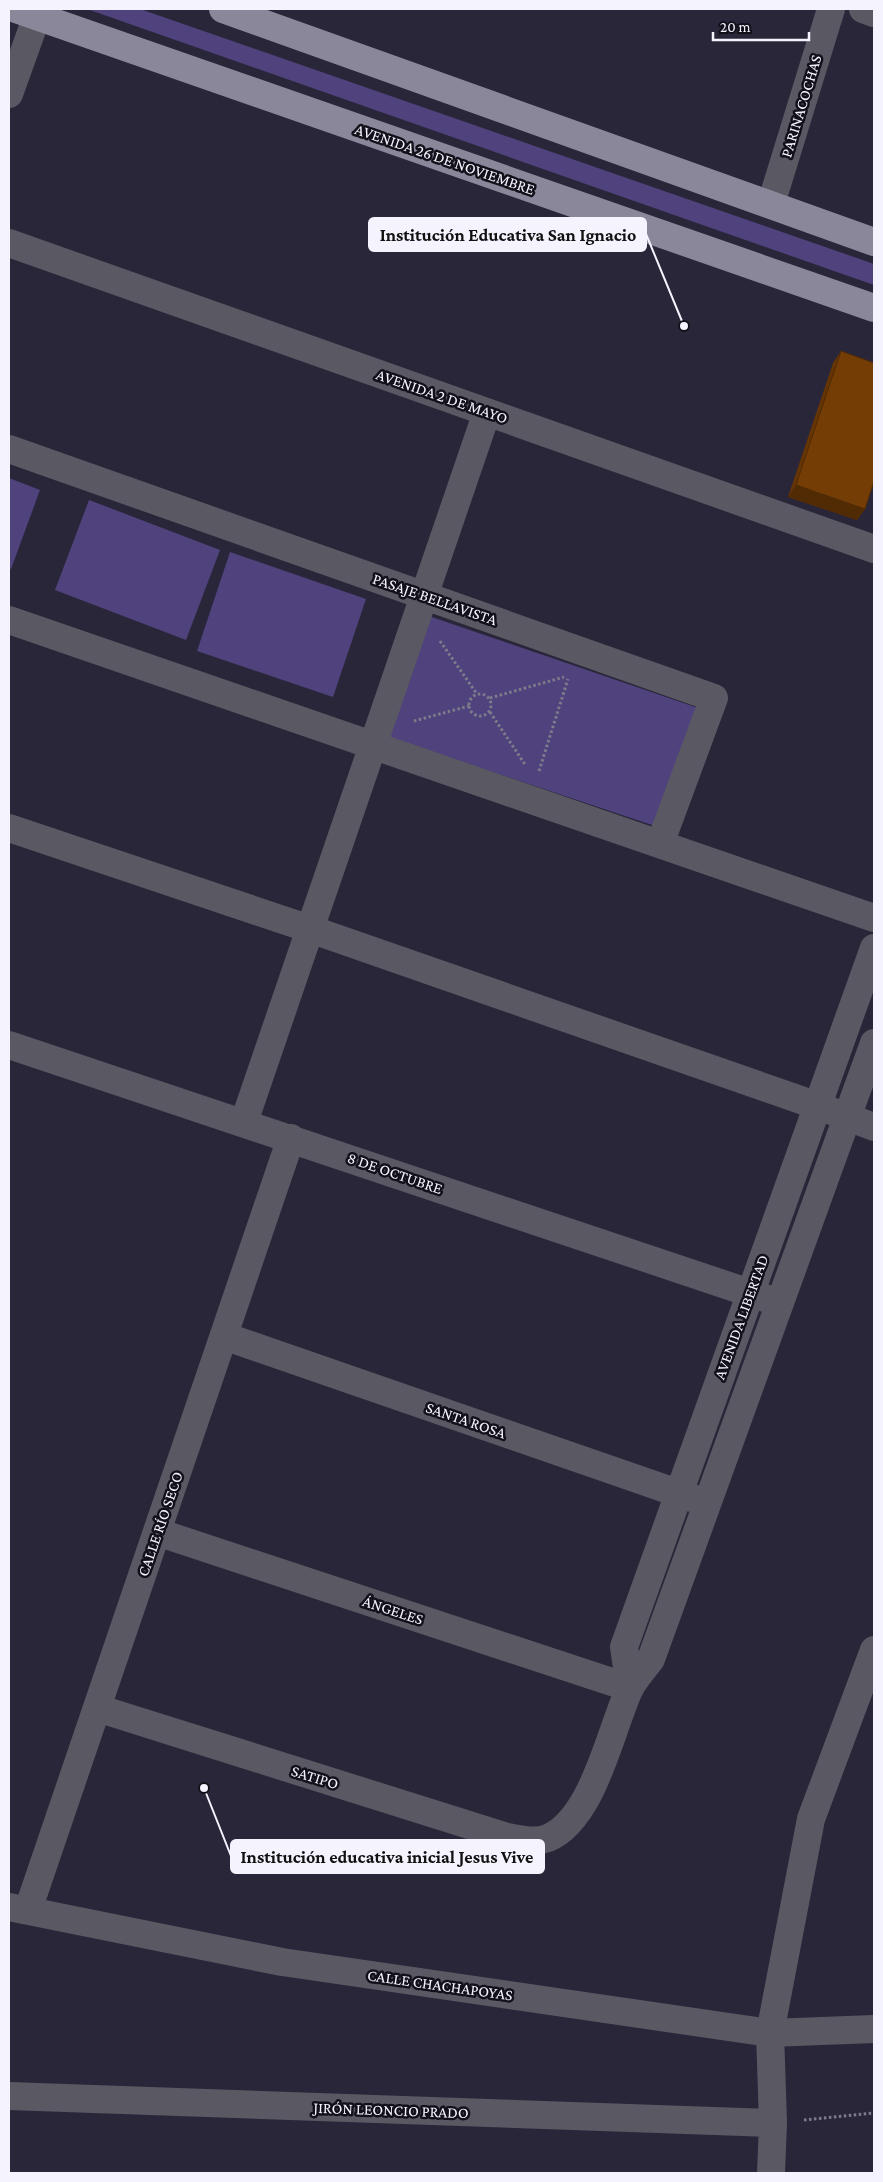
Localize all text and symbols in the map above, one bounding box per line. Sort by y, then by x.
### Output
scale bar [713,10,809,42]
text: 20 m [720,19,751,35]
street label: PARINACOCHAS [777,53,825,159]
street label: AVENIDA 26 DE NOVIEMBRE [353,120,537,198]
callout: Institución Educativa San Ignacio [369,218,646,251]
text: Institución Educativa San Ignacio [380,225,636,245]
street label: AVENIDA 2 DE MAYO [374,365,510,427]
street label: PASAJE BELLAVISTA [370,570,500,630]
street label: 8 DE OCTUBRE [345,1149,445,1197]
street label: AVENIDA LIBERTAD [711,1252,771,1382]
street label: SANTA ROSA [424,1398,509,1442]
street label: CALLE RÍO SECO [134,1469,186,1579]
street label: ÁNGELES [361,1592,425,1628]
street label: SATIPO [289,1762,341,1792]
callout: Institución educativa inicial Jesus Vive [231,1840,544,1873]
text: Institución educativa inicial Jesus Vive [241,1847,533,1867]
street label: CALLE CHACHAPOYAS [366,1966,514,2004]
street label: JIRÓN LEONCIO PRADO [311,2099,469,2122]

